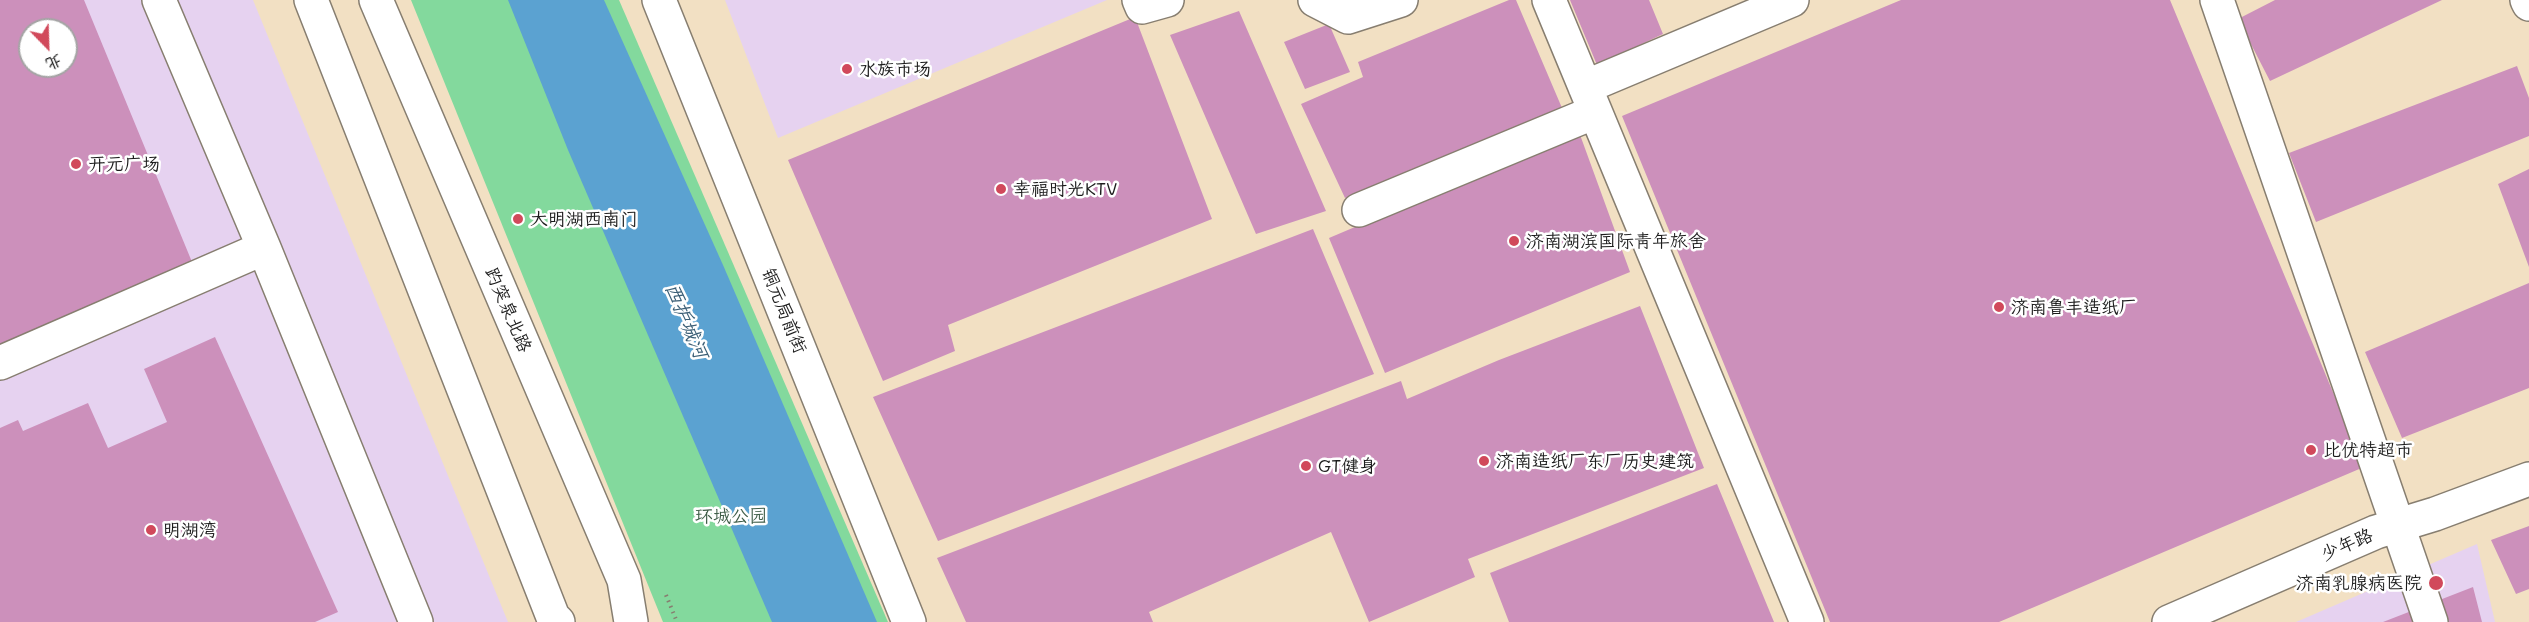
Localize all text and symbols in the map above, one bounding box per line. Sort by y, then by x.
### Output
north arrow [18,18,78,78]
text: 北 [43,50,66,76]
place label: 水族市场 [859,58,931,80]
marker: 水族市场 [840,62,854,76]
place label: 开元广场 [88,153,160,175]
marker: 开元广场 [69,157,83,171]
place label: 幸福时光KTV [1013,178,1118,200]
marker: 幸福时光KTV [994,182,1008,196]
place label: 大明湖西南门 [530,208,638,230]
marker: 大明湖西南门 [511,212,525,226]
place label: 济南湖滨国际青年旅舍 [1526,230,1706,252]
marker: 济南湖滨国际青年旅舍 [1507,234,1521,248]
street label: 趵突泉北路 [480,264,536,356]
street label: 铜元局前街 [757,265,811,357]
water label: 西护城河 [659,279,713,363]
place label: 济南鲁丰造纸厂 [2011,296,2137,318]
marker: 济南鲁丰造纸厂 [1992,300,2006,314]
place label: 比优特超市 [2323,439,2413,461]
marker: 比优特超市 [2304,443,2318,457]
place label: 济南造纸厂东厂历史建筑 [1496,450,1694,472]
marker: 济南造纸厂东厂历史建筑 [1477,454,1491,468]
place label: GT健身 [1318,455,1377,477]
marker: GT健身 [1299,459,1313,473]
park label: 环城公园 [695,505,767,527]
place label: 明湖湾 [163,519,217,541]
marker: 明湖湾 [144,523,158,537]
street label: 少年路 [2318,525,2376,565]
place label: 济南乳腺病医院 [2296,572,2422,594]
marker: 济南乳腺病医院 [2427,574,2445,592]

